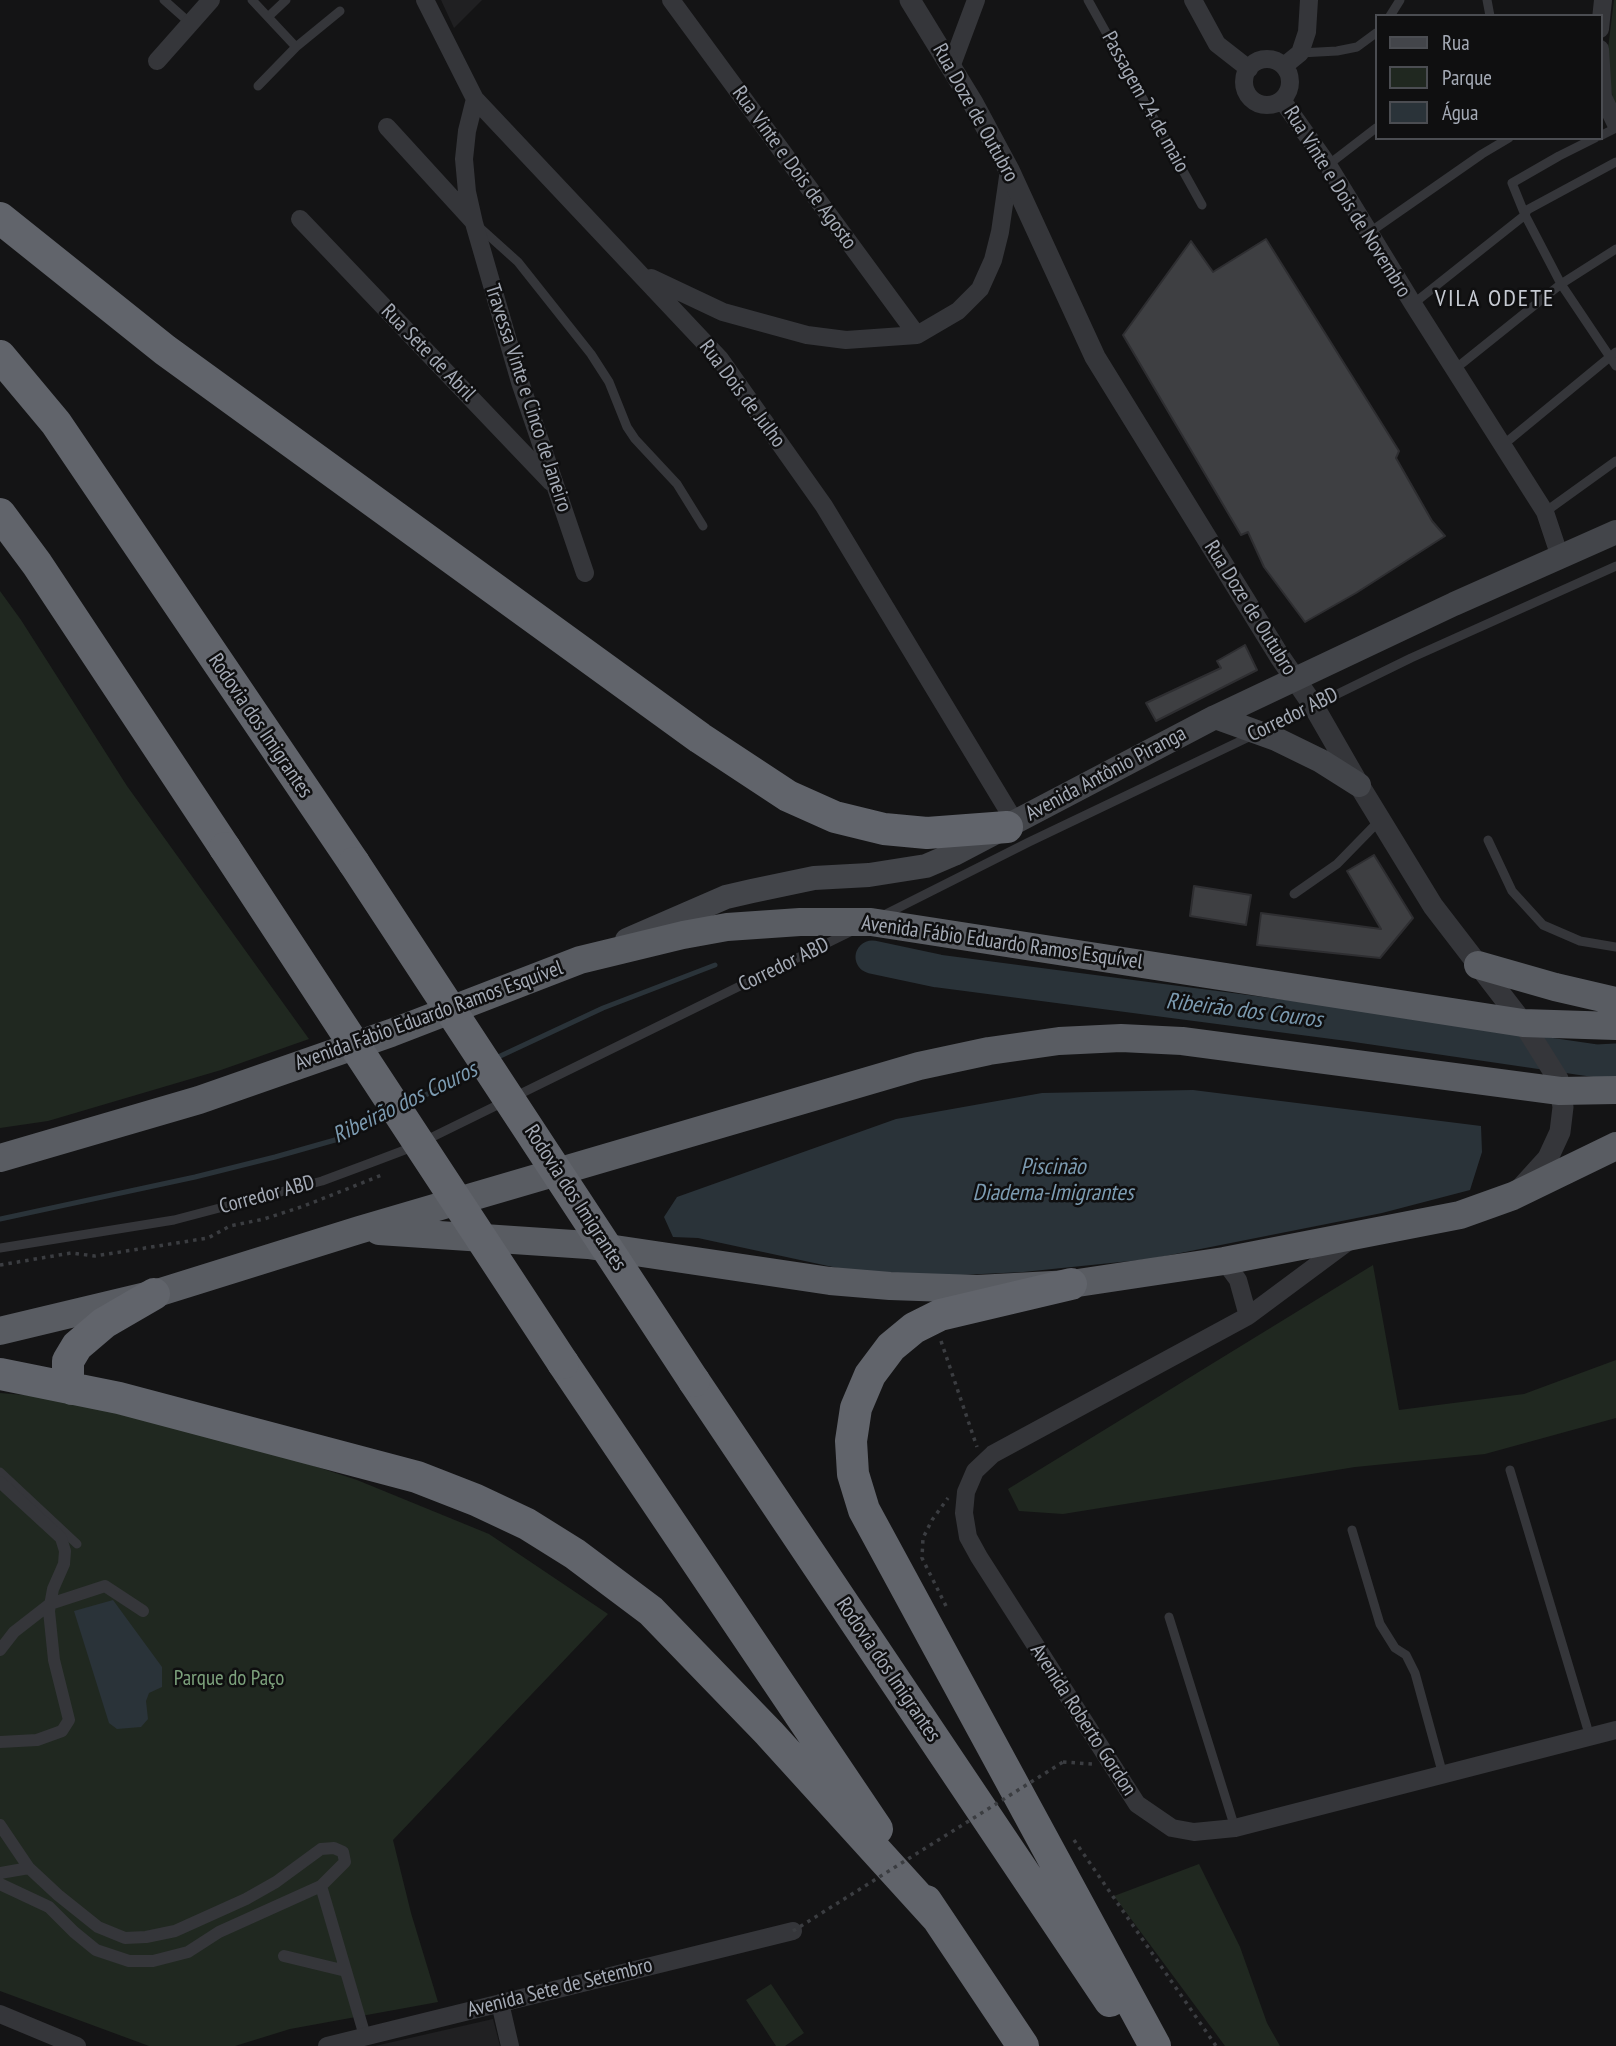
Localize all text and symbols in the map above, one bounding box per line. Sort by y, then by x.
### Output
legend [1374,14,1602,140]
street label: Passagem 24 de maio [1096,27,1194,177]
text: Rua [1442,29,1470,56]
street label: Rua Doze de Outubro [927,40,1023,186]
text: Parque [1442,64,1492,91]
street label: Rua Vinte e Dois de Agosto [726,82,862,254]
text: Água [1442,99,1478,126]
street label: Rua Vinte e Dois de Novembro [1278,102,1416,302]
street label: Travessa Vinte e Cinco de Janeiro [479,281,577,515]
district label: VILA ODETE [1436,285,1554,313]
street label: Rua Sete de Abril [376,299,480,407]
street label: Rua Dois de Julho [693,335,791,453]
street label: Rua Doze de Outubro [1199,536,1301,680]
street label: Rodovia dos Imigrantes [202,649,318,803]
street label: Corredor ABD [1244,682,1342,748]
street label: Avenida Antônio Piranga [1022,721,1190,827]
street label: Avenida Fábio Eduardo Ramos Esquível [860,911,1144,975]
street label: Corredor ABD [735,932,833,998]
street label: Avenida Fábio Eduardo Ramos Esquível [292,956,566,1076]
water label: Ribeirão dos Couros [1164,988,1324,1034]
water label: Ribeirão dos Couros [328,1056,482,1150]
street label: Rodovia dos Imigrantes [519,1120,631,1276]
water label: Piscinão Diadema-Imigrantes [973,1153,1133,1207]
street label: Corredor ABD [217,1170,317,1220]
street label: Rodovia dos Imigrantes [830,1593,946,1747]
street label: Avenida Roberto Gordon [1025,1639,1141,1801]
park label: Parque do Paço [174,1666,284,1692]
street label: Avenida Sete de Setembro [465,1953,655,2023]

